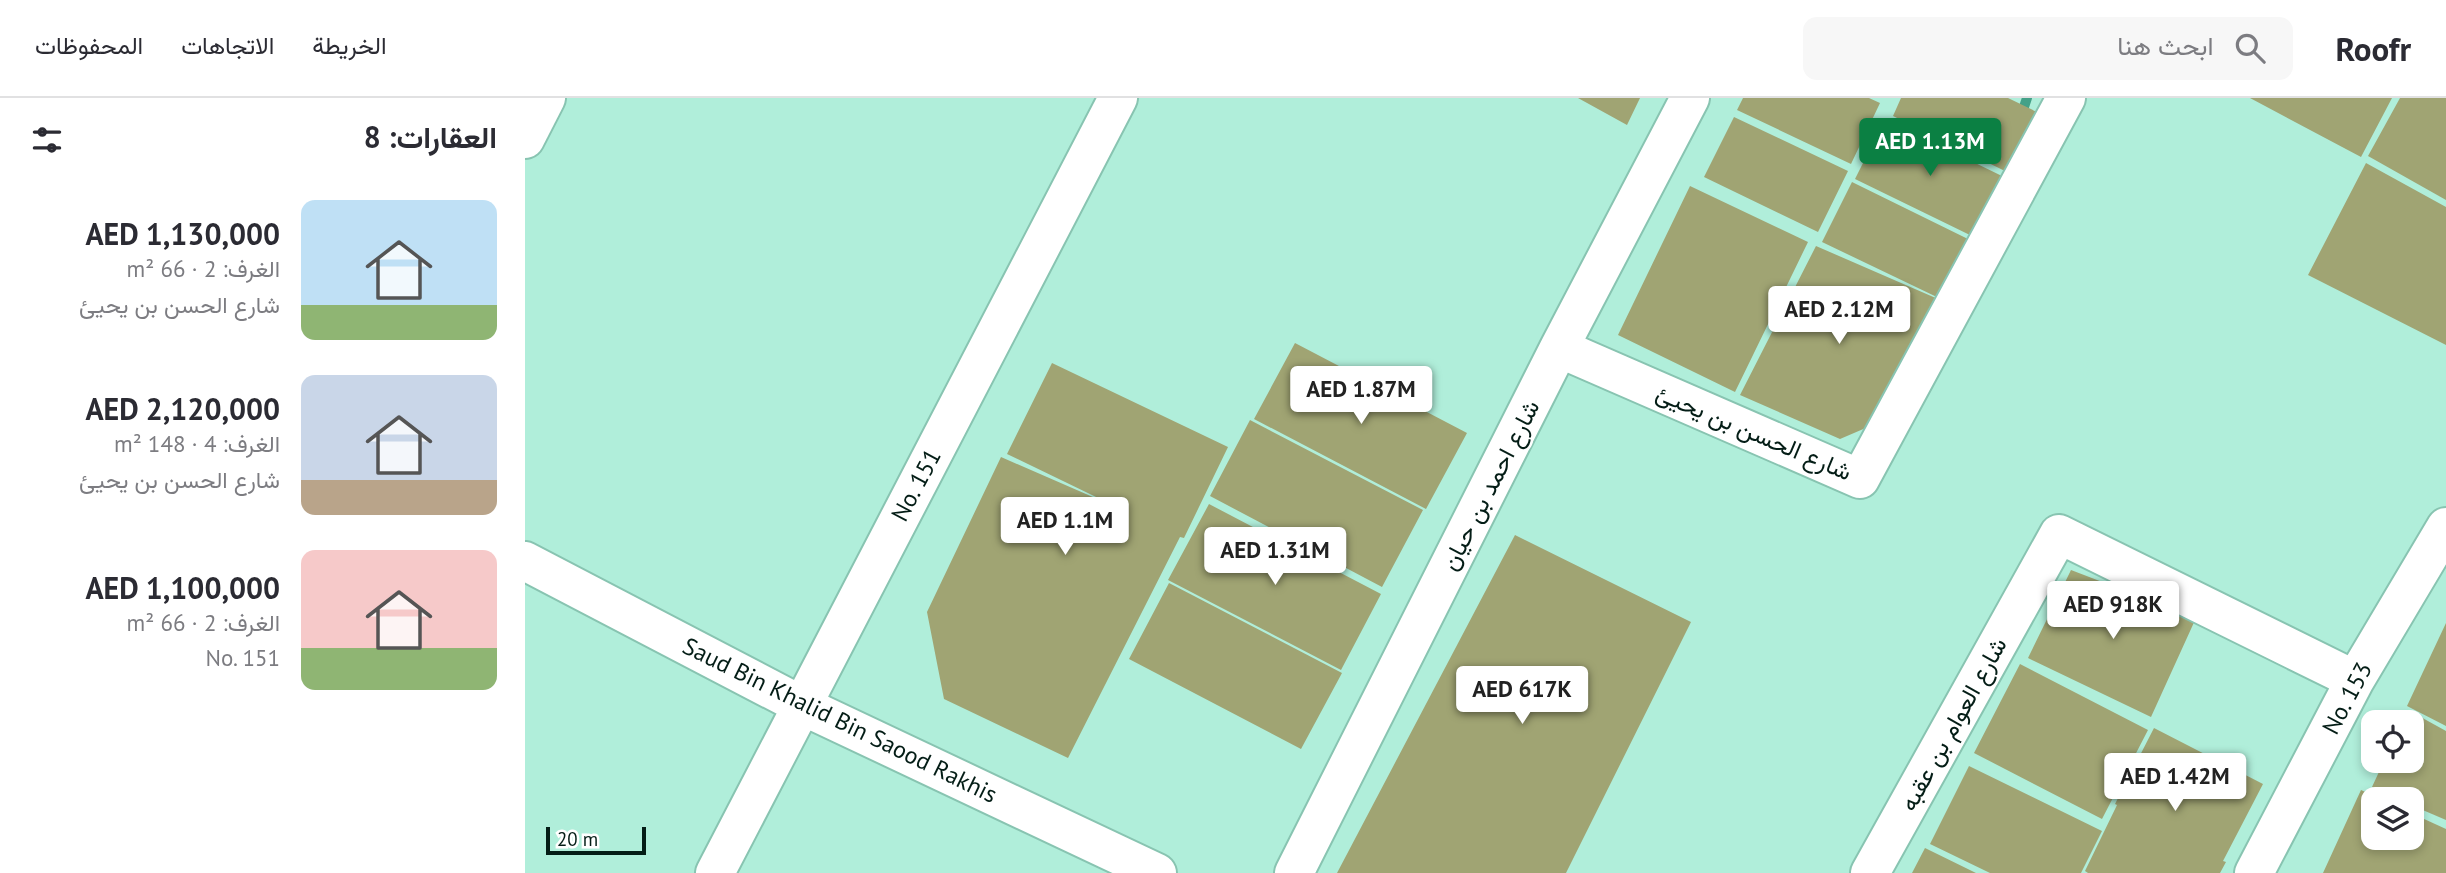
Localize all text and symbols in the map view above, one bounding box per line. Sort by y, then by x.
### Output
search box [1803,17,2293,80]
text: Roofr [2335,27,2411,70]
text: ابحث هنا [2117,29,2213,62]
icon: search [2231,29,2269,67]
text: المحفوظات [35,30,143,61]
text: الاتجاهات [181,30,274,61]
text: الخريطة [312,30,387,61]
text: العقارات: 8 [364,117,497,156]
pin: AED 1.13M [1850,118,2010,178]
icon: filters [28,121,66,159]
text: AED 1.13M [1875,126,1985,155]
text: AED 1,130,000 [85,214,280,253]
icon: home [357,228,441,312]
text: الغرف: 2 · 66 m² [126,254,280,283]
pin: AED 2.12M [1759,286,1919,346]
text: شارع الحسن بن يحيئ [79,290,280,319]
text: AED 2.12M [1784,294,1894,323]
pin: AED 1.87M [1281,366,1441,426]
text: AED 1.87M [1306,374,1416,403]
street label: شارع الحسن بن يحيئ [1651,377,1857,488]
text: AED 2,120,000 [85,389,280,428]
street label: شارع احمد بن حيان [1434,394,1547,576]
icon: home [357,403,441,487]
text: الغرف: 4 · 148 m² [114,429,280,458]
street label: No. 151 [884,443,948,527]
text: شارع الحسن بن يحيئ [79,465,280,494]
pin: AED 1.1M [993,498,1137,557]
text: AED 1.1M [1017,505,1113,534]
pin: AED 1.31M [1195,528,1355,587]
text: AED 1.31M [1220,535,1330,564]
text: AED 1,100,000 [85,568,280,607]
icon: home [357,578,441,662]
pin: AED 918K [2041,582,2185,641]
text: AED 918K [2063,589,2163,618]
text: الغرف: 2 · 66 m² [126,608,280,637]
street label: Saud Bin Khalid Bin Saood Rakhis [678,630,1002,810]
street label: شارع العوام بن عقبه [1892,632,2014,817]
text: No. 151 [206,643,280,672]
street label: No. 153 [2315,656,2379,740]
pin: AED 617K [1450,666,1594,726]
text: AED 617K [1472,674,1572,703]
map controls [2361,710,2424,850]
button: locate [2361,710,2424,773]
pin: AED 1.42M [2095,754,2255,813]
text: AED 1.42M [2120,761,2230,790]
button: layers [2361,787,2424,850]
scale bar [546,824,646,856]
text: 20 m [557,827,598,851]

